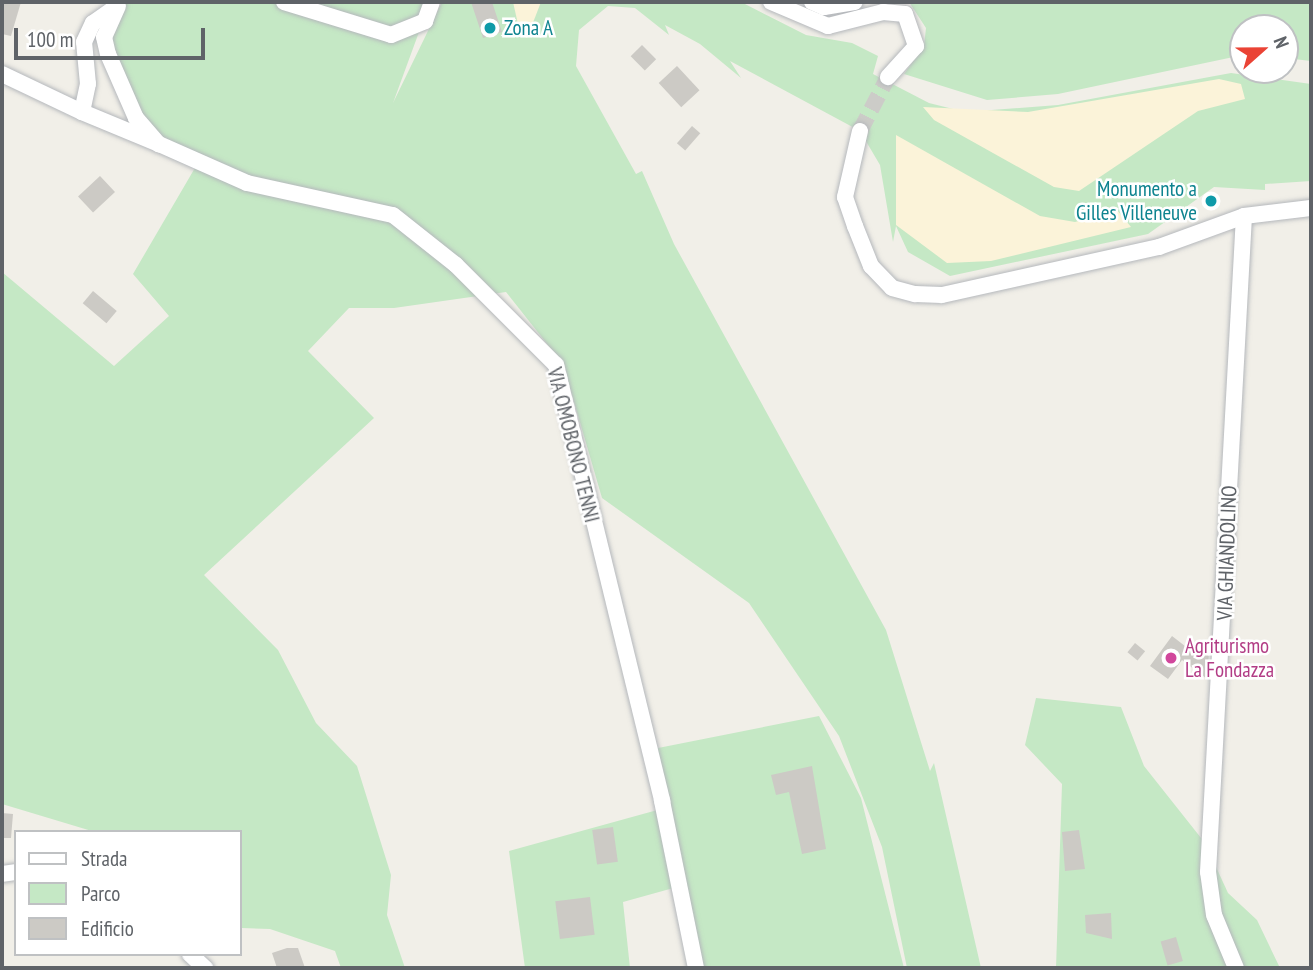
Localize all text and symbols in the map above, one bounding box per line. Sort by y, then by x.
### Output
scale bar [18,14,208,58]
north arrow [1229,14,1299,84]
place label: Zona A [504,15,553,41]
marker: Zona A [482,20,498,36]
text: 100 m [27,26,73,53]
text: N [1269,33,1295,51]
place label: Monumento a Gilles Villeneuve [1076,176,1197,226]
marker: Monumento a Gilles Villeneuve [1203,193,1219,209]
street label: VIA OMOBONO TENNI [541,364,605,526]
street label: VIA GHIANDOLINO [1212,485,1242,621]
place label: Agriturismo La Fondazza [1185,633,1274,683]
marker: Agriturismo La Fondazza [1163,650,1179,666]
legend [14,830,242,956]
text: Strada [81,845,127,872]
text: Parco [81,880,120,907]
text: Edificio [81,915,134,942]

